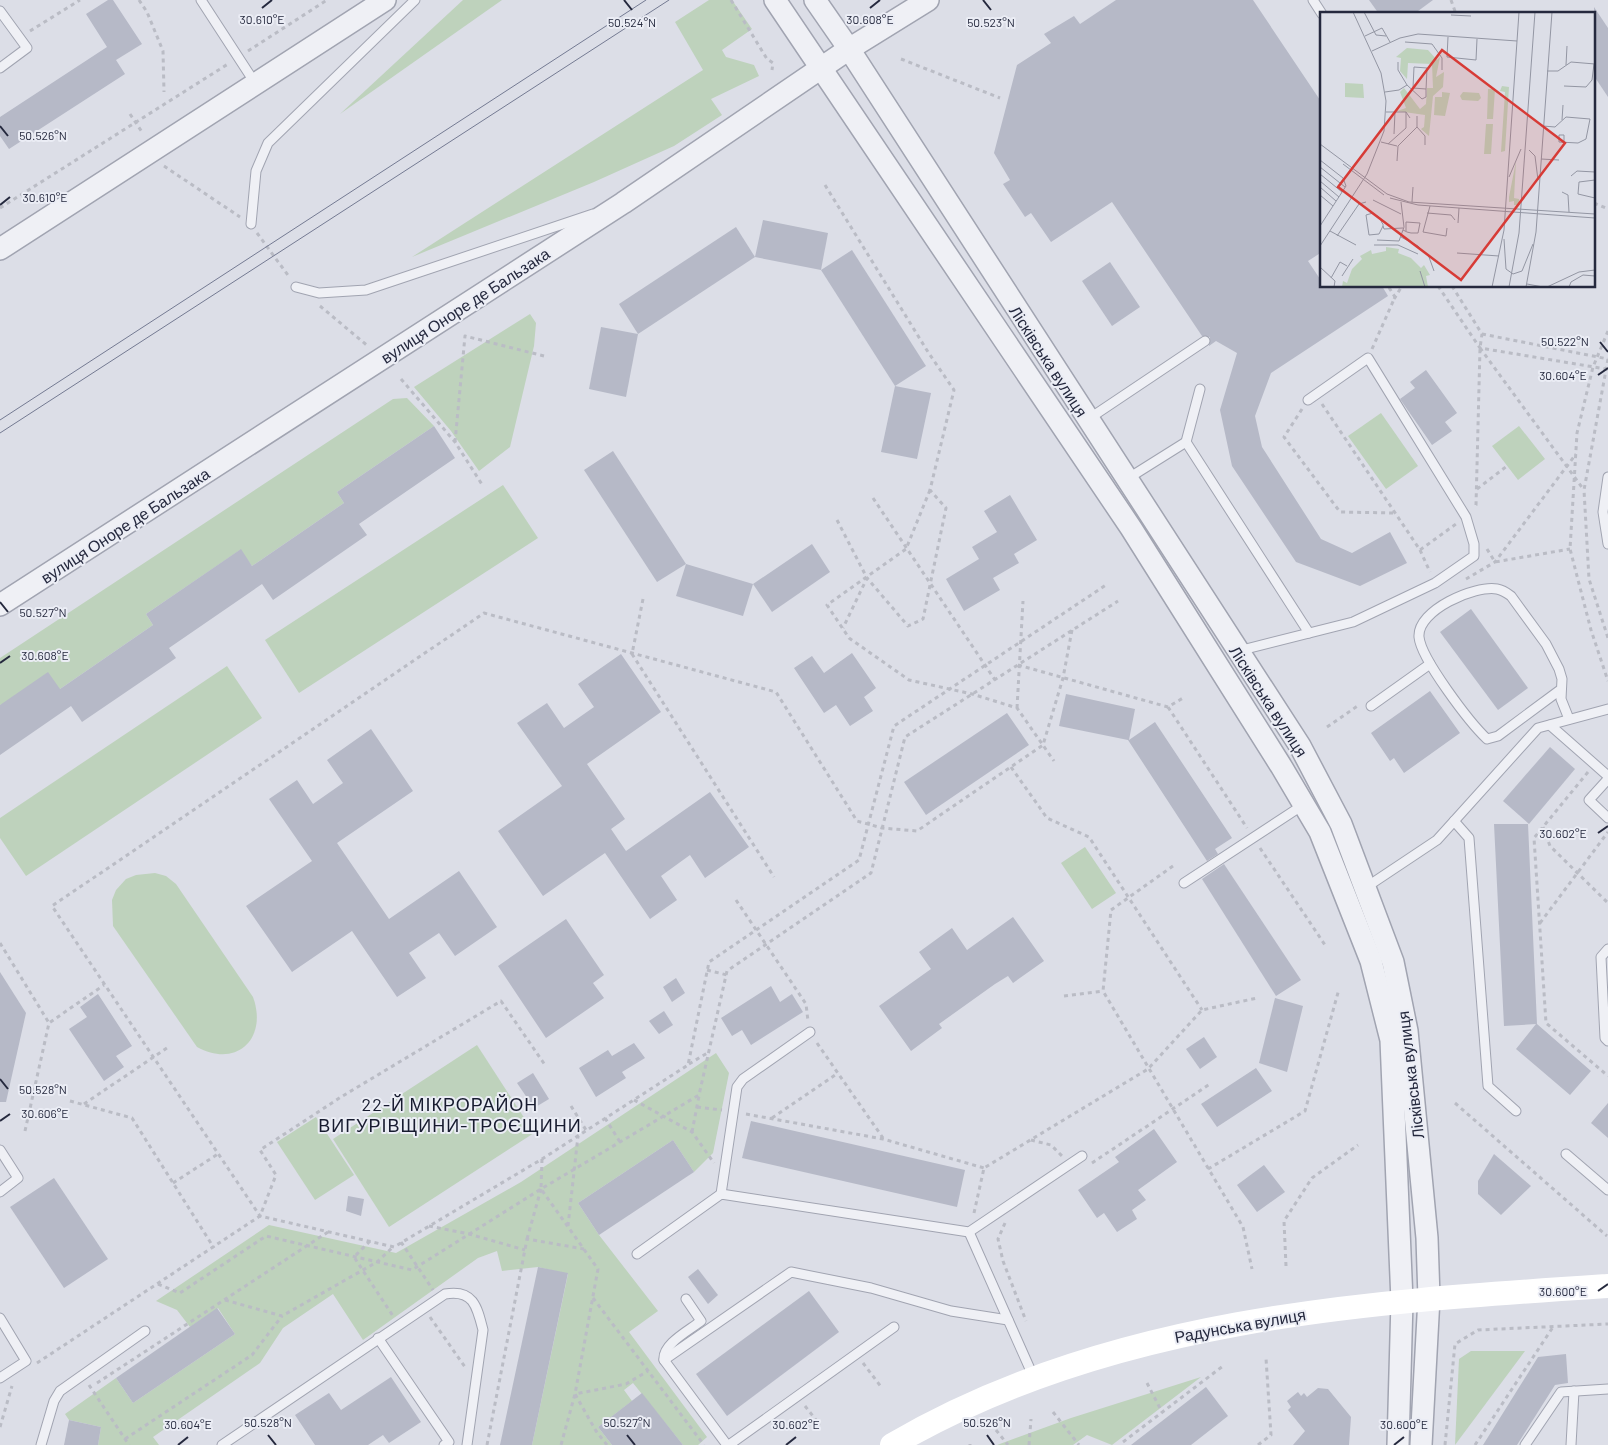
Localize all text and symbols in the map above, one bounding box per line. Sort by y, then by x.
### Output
text: 30.610°E [239,12,285,26]
text: 30.608°E [846,12,894,26]
inset map [1320,12,1596,288]
text: 50.524°N [608,15,656,29]
text: 50.523°N [967,15,1015,29]
text: 50.526°N [19,128,67,142]
text: 30.610°E [22,190,68,204]
street label: вулиця Оноре де Бальзака [377,243,553,367]
street label: Лісківська вулиця [1006,302,1092,420]
text: 50.522°N [1541,334,1589,348]
text: 30.604°E [1539,368,1587,382]
street label: вулиця Оноре де Бальзака [37,463,213,587]
text: 50.527°N [19,605,67,619]
street label: Лісківська вулиця [1226,642,1312,760]
text: 30.608°E [21,648,69,662]
text: 30.602°E [1539,826,1587,840]
street label: Лісківська вулиця [1393,1010,1427,1140]
text: 50.528°N [19,1082,67,1096]
district label: 22-Й МІКРОРАЙОН ВИГУРІВЩИНИ-ТРОЄЩИНИ [318,1093,582,1136]
text: 30.606°E [21,1106,69,1120]
text: 30.600°E [1539,1284,1587,1298]
street label: Радунська вулиця [1173,1304,1307,1346]
text: 50.528°N [244,1415,292,1429]
text: 50.527°N [603,1415,651,1429]
text: 50.526°N [963,1415,1011,1429]
text: 30.604°E [164,1417,212,1431]
text: 30.602°E [772,1417,820,1431]
text: 30.600°E [1380,1417,1428,1431]

